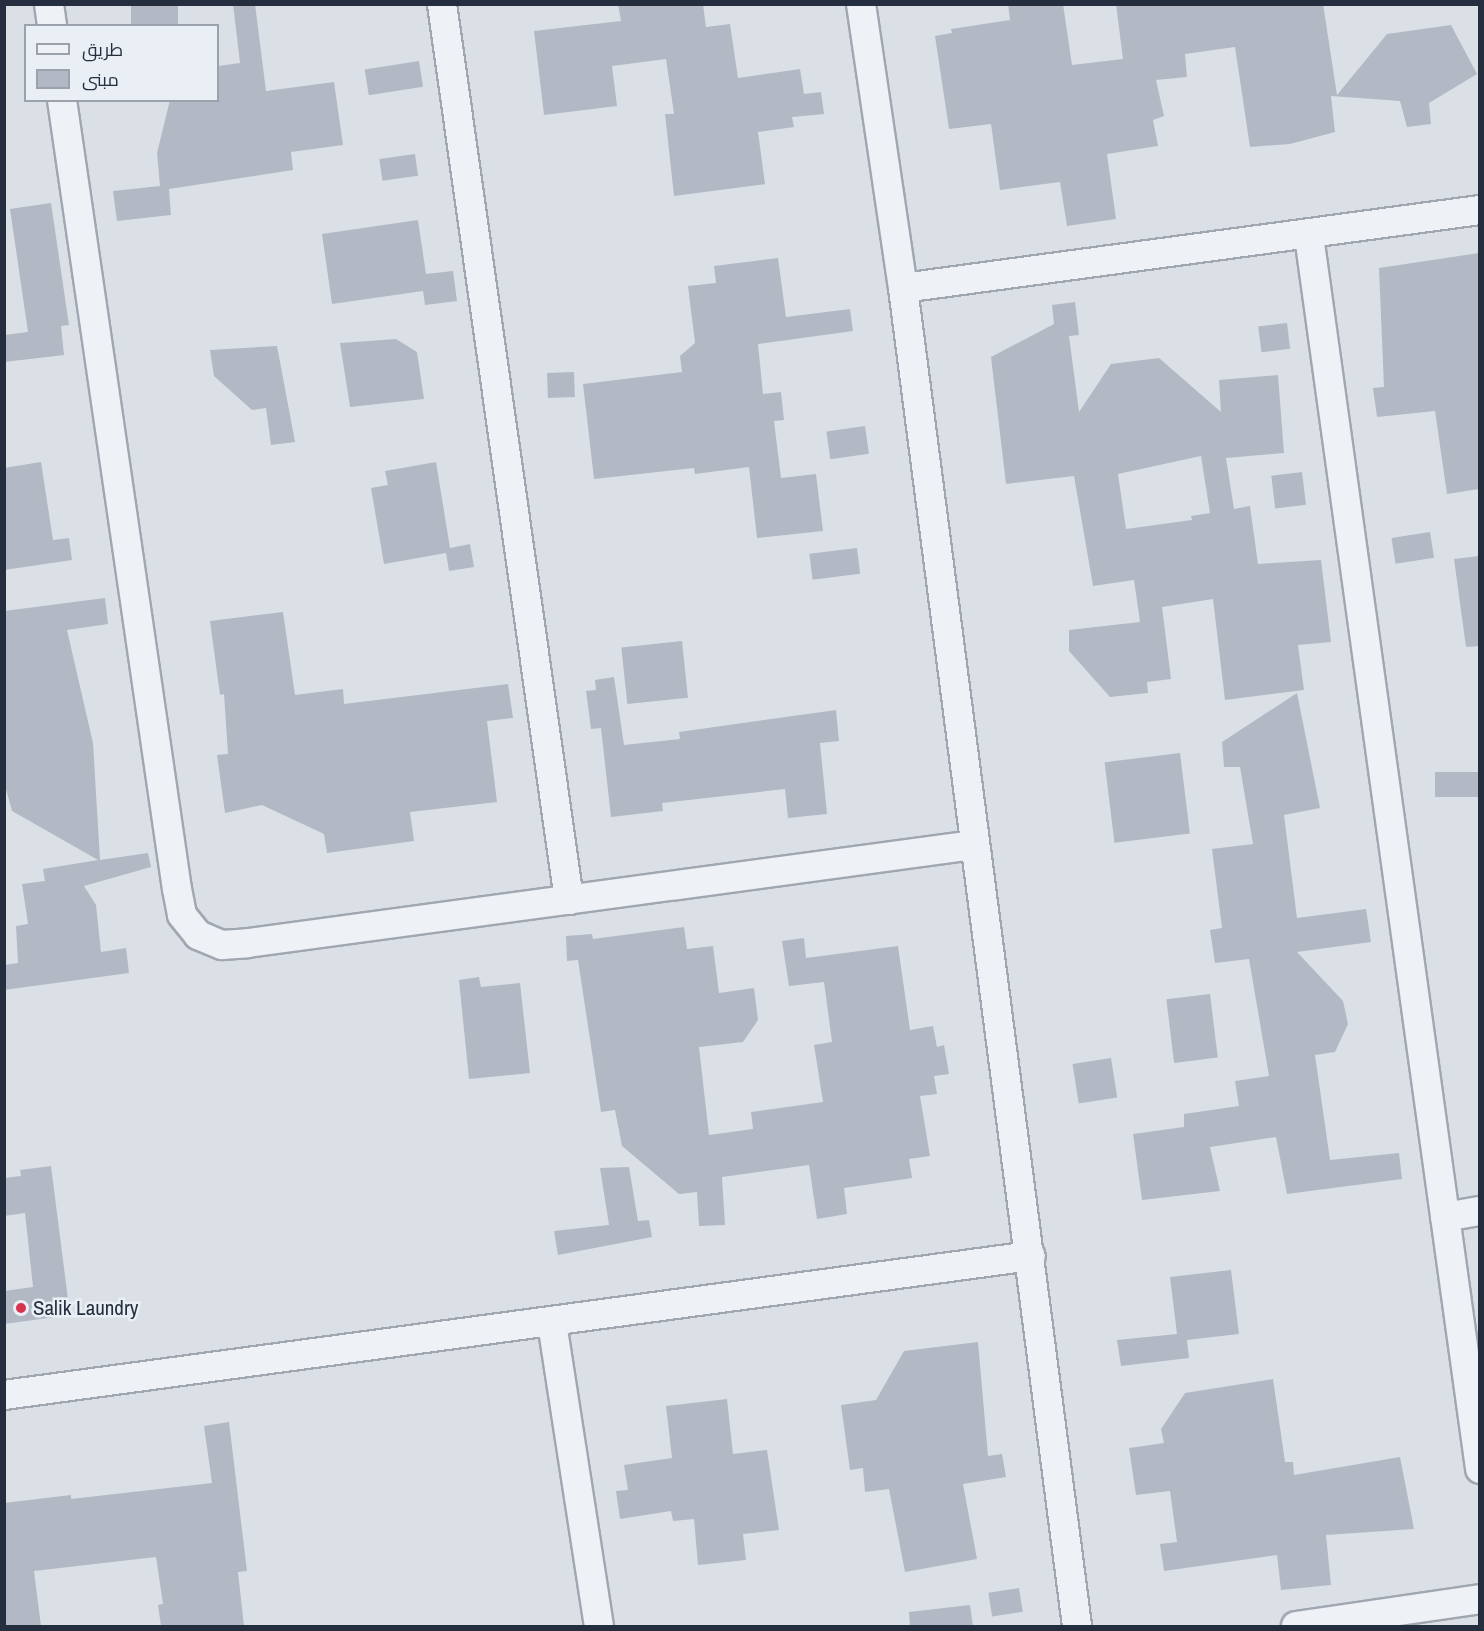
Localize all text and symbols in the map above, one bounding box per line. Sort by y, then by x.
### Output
legend [24,24,219,102]
text: طريق [82,37,123,62]
text: مبنى [82,67,119,92]
place label: Salik Laundry [33,1295,138,1321]
marker: Salik Laundry [14,1301,28,1315]

